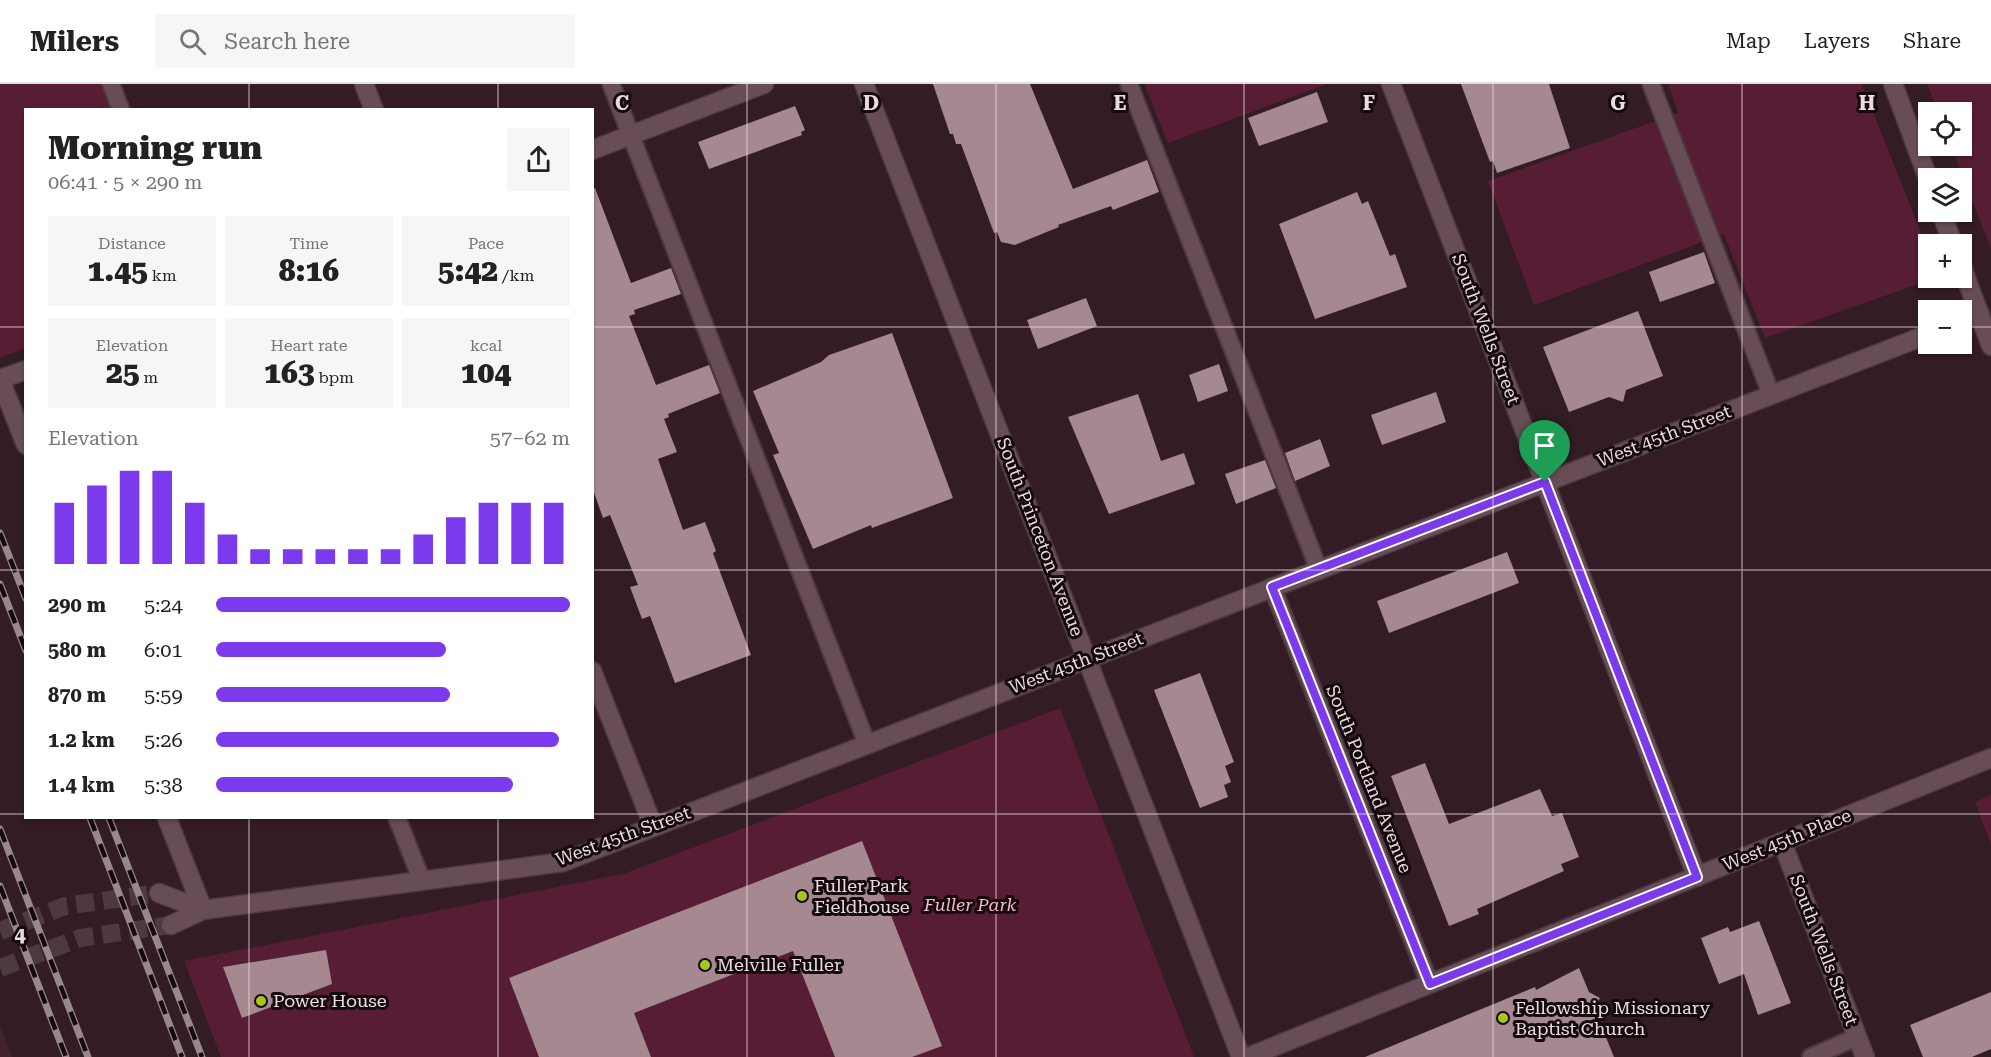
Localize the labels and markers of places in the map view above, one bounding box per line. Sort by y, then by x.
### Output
pin [1519,420,1570,482]
place label: Fuller Park Fieldhouse [814,875,910,917]
marker: Fuller Park Fieldhouse [795,889,809,903]
place label: Melville Fuller [717,954,841,975]
marker: Melville Fuller [698,958,712,972]
place label: Power House [273,990,387,1011]
marker: Power House [254,994,268,1008]
place label: Fellowship Missionary Baptist Church [1515,997,1710,1039]
marker: Fellowship Missionary Baptist Church [1496,1011,1510,1025]

